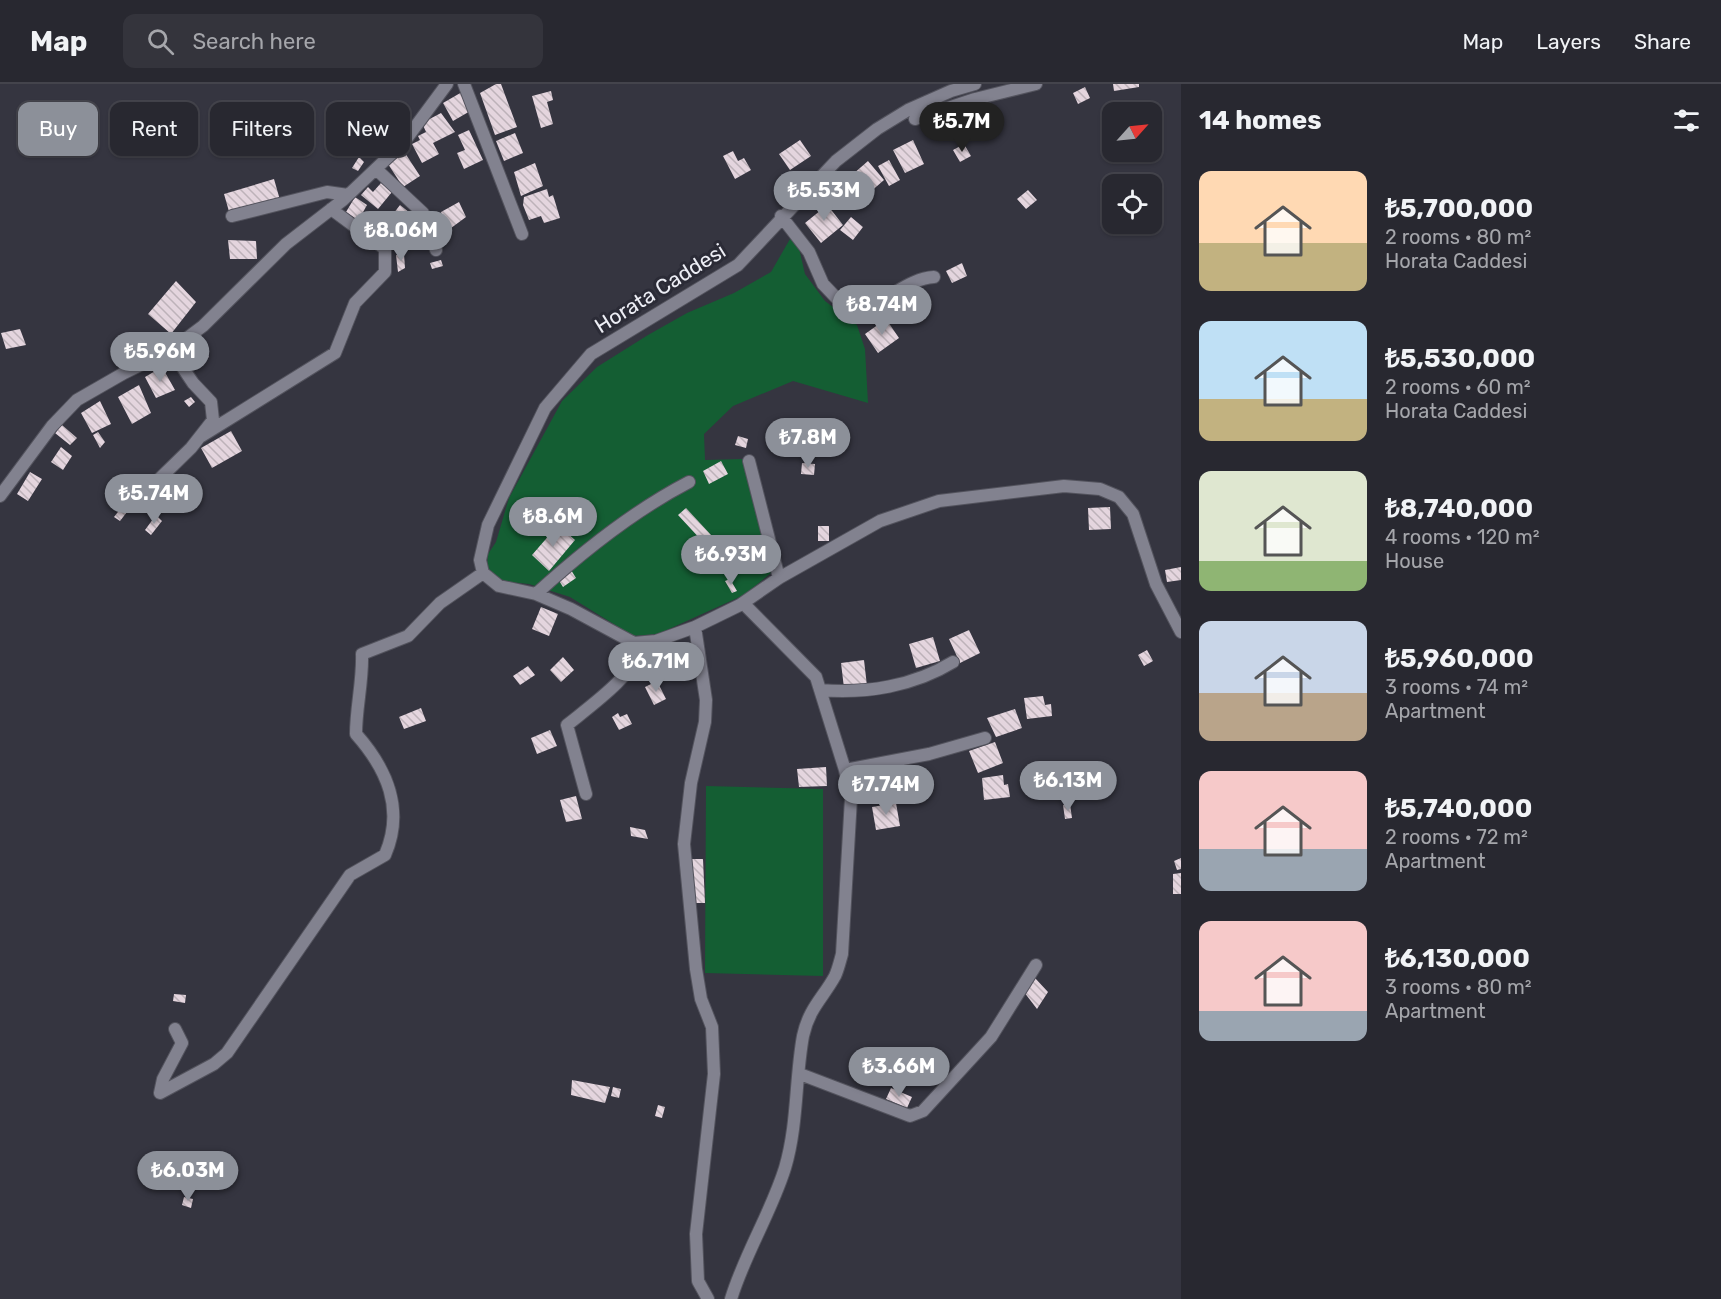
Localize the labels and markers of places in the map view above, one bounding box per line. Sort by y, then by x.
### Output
pin: ₺5.7M [920,102,1004,153]
pin: ₺5.53M [775,171,873,222]
pin: ₺8.06M [352,211,450,262]
pin: ₺8.74M [833,285,931,336]
pin: ₺5.96M [111,332,209,383]
pin: ₺7.8M [766,418,850,469]
pin: ₺5.74M [105,474,203,525]
pin: ₺8.6M [511,497,595,548]
pin: ₺6.93M [682,535,780,586]
pin: ₺6.71M [607,642,705,693]
pin: ₺6.13M [1019,761,1117,812]
pin: ₺7.74M [837,765,935,816]
pin: ₺3.66M [850,1047,948,1098]
pin: ₺6.03M [139,1151,237,1202]

